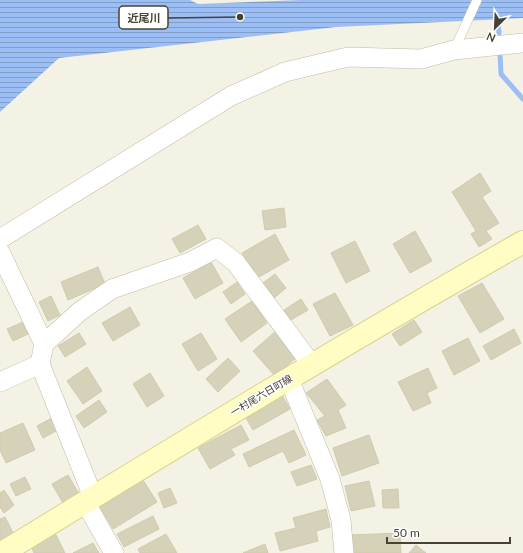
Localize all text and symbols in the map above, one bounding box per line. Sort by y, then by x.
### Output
callout: 近尾川 [119,6,168,29]
north arrow [475,8,515,48]
text: 近尾川 [128,11,161,24]
text: N [484,30,497,45]
street label: 一村尾六日町線 [228,372,294,418]
scale bar [387,519,510,545]
text: 50 m [393,525,420,540]

